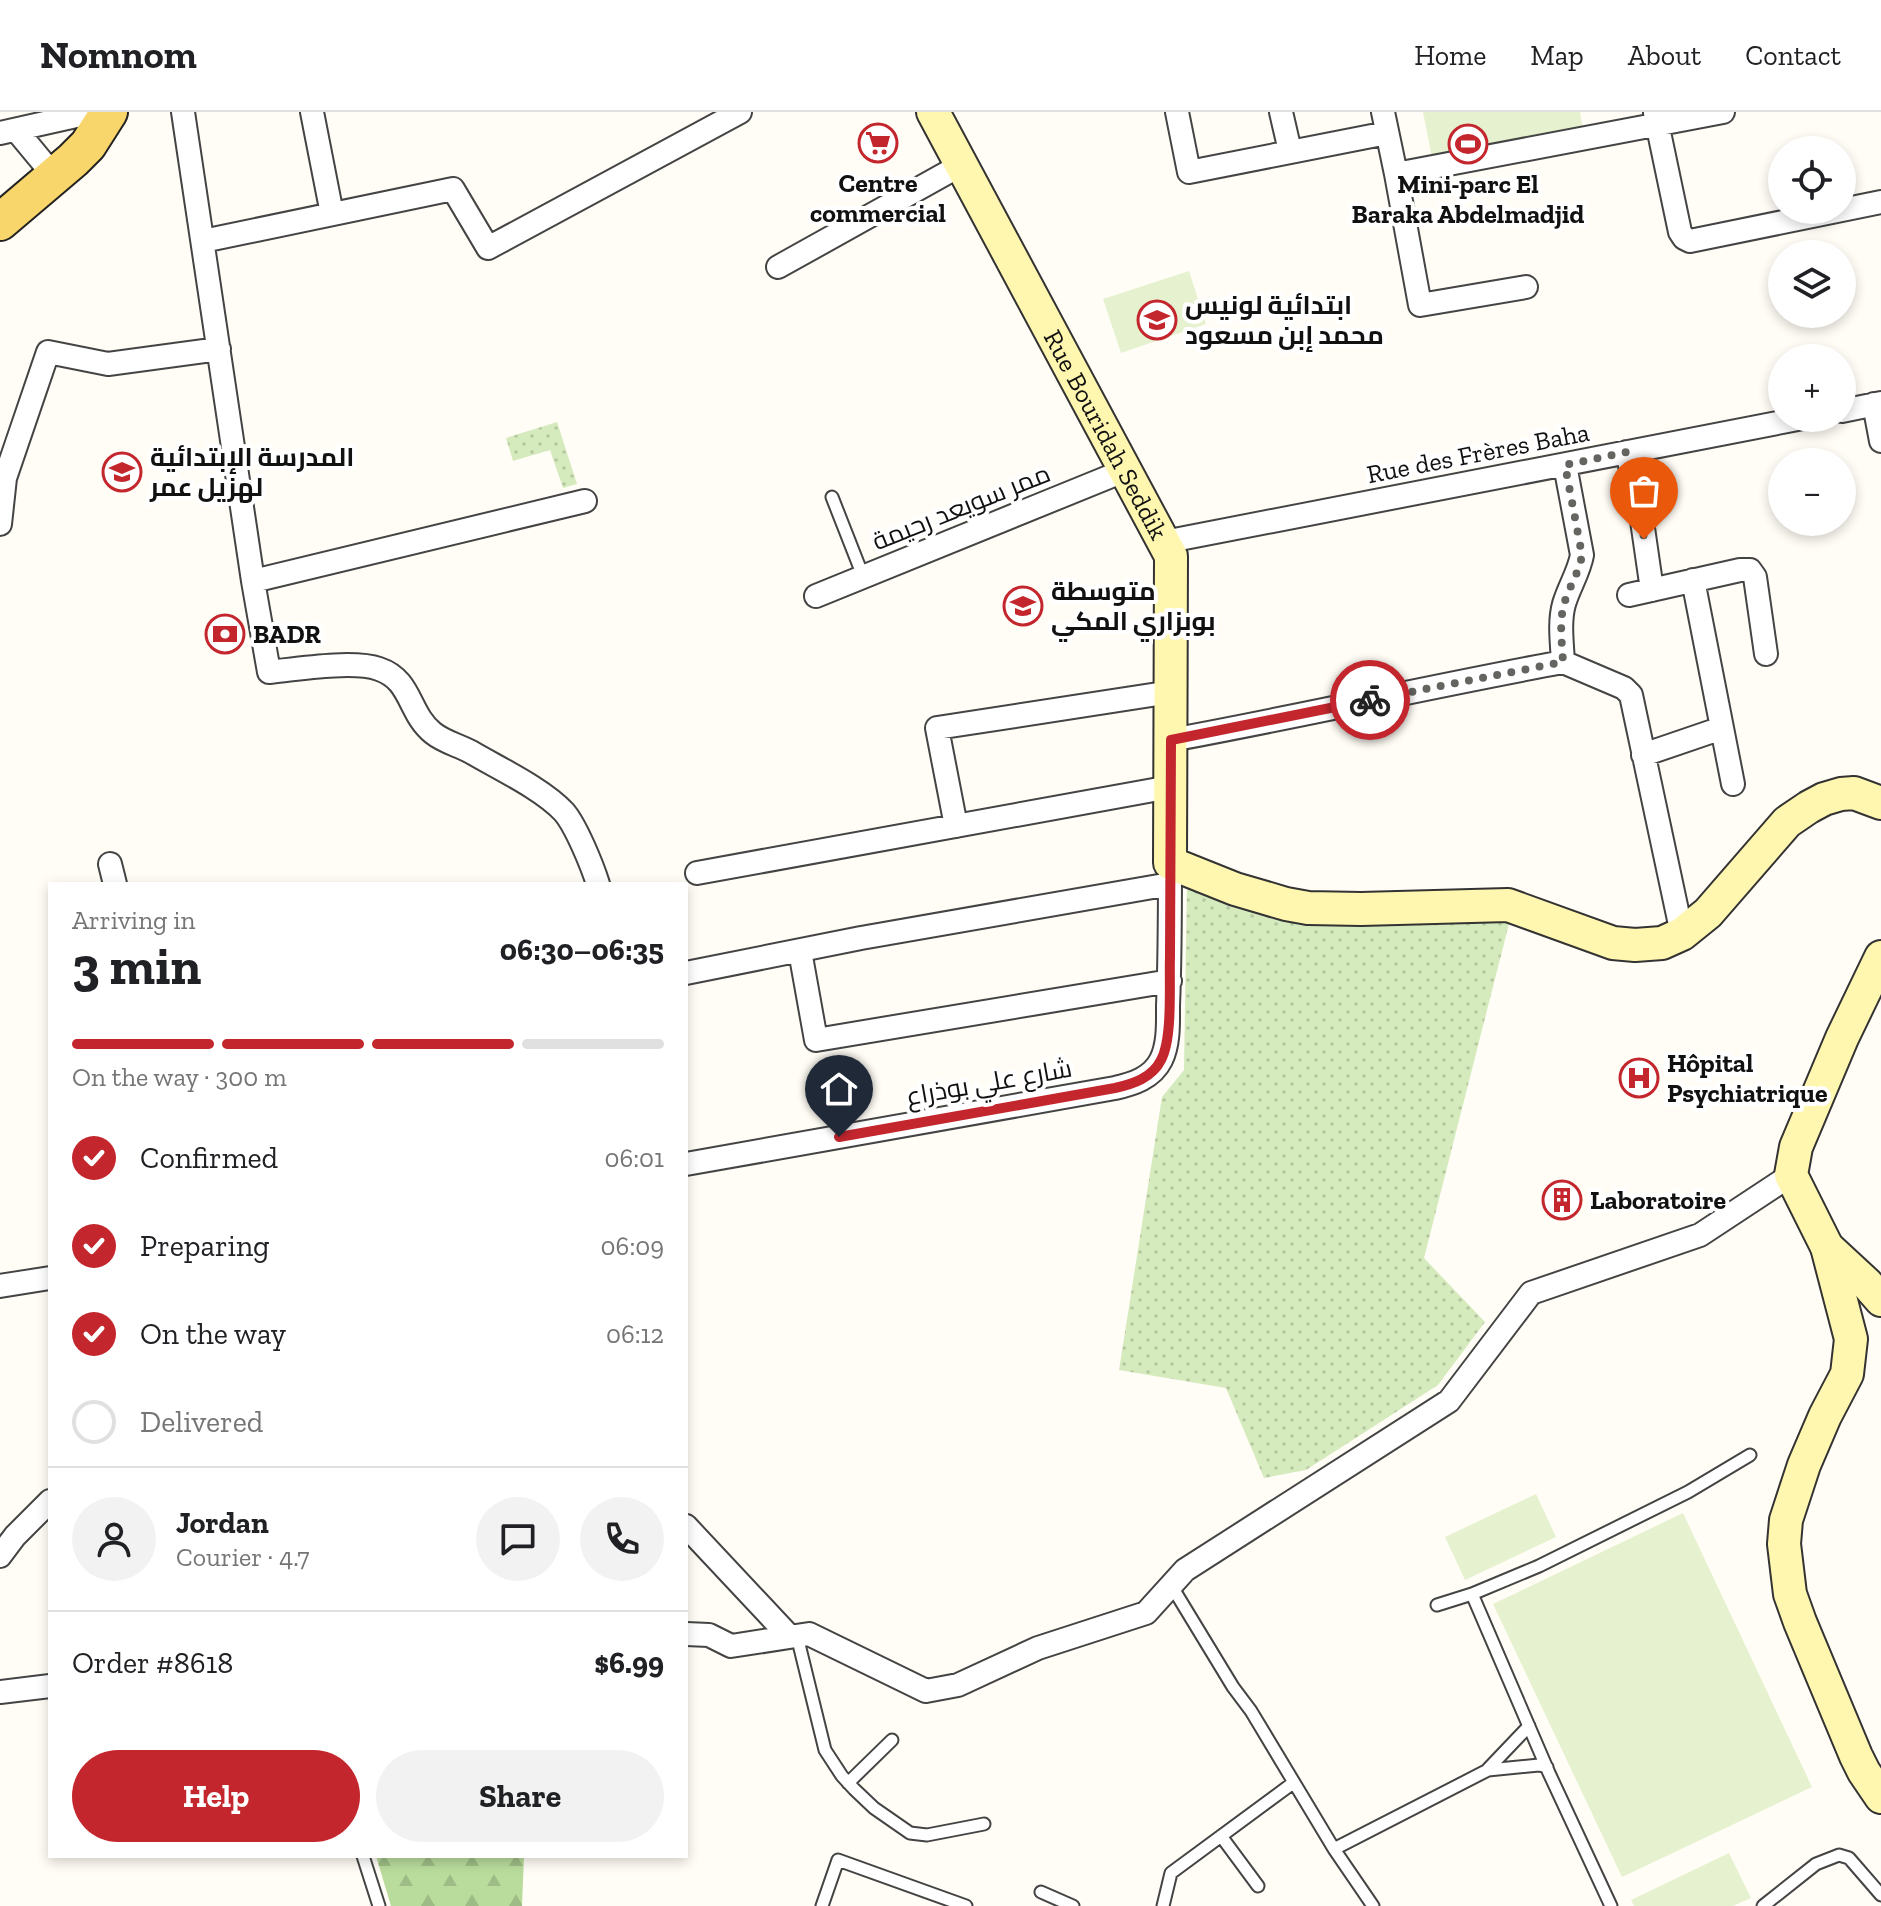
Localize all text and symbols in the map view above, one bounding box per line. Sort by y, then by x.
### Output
text: Nomnom [40,32,197,78]
text: Home [1414,39,1486,72]
text: Map [1530,39,1584,72]
text: About [1628,39,1701,72]
text: Contact [1745,39,1841,72]
supermarket icon: Centre commercial [857,122,899,164]
sports icon: Mini-parc El Baraka Abdelmadjid [1447,123,1489,165]
map controls [1768,136,1856,536]
button: locate [1768,136,1856,224]
place label: Centre commercial [810,167,946,229]
place label: Mini-parc El Baraka Abdelmadjid [1352,168,1585,230]
button: layers [1768,240,1856,328]
place label: ابتدائية لونيس محمد إبن مسعود [1185,289,1384,352]
school or university icon: ابتدائية لونيس محمد إبن مسعود [1136,299,1178,341]
street label: Rue Bouridah Seddik [1037,324,1175,545]
button: + [1768,344,1856,432]
street label: Rue des Frères Baha [1364,416,1592,490]
place label: المدرسة الإبتدائية لهزيل عمر [149,441,354,503]
button: − [1768,448,1856,536]
school or university icon: المدرسة الإبتدائية لهزيل عمر [101,451,143,493]
street label: ممر سويعد رحيمة [867,457,1055,557]
pin [1610,457,1678,539]
icon: bag [1622,469,1666,513]
place label: متوسطة بوبزاري المكي [1051,575,1216,642]
school or university icon: متوسطة بوبزاري المكي [1002,585,1044,627]
bank icon: BADR [204,613,246,655]
place label: BADR [253,618,321,650]
courier [1330,660,1410,740]
icon: bike [1348,678,1392,722]
text: Arriving in [72,904,195,936]
text: 06:30–06:35 [500,932,664,968]
text: 3 min [72,935,201,997]
place label: Hôpital Psychiatrique [1667,1047,1828,1109]
street label: شارع علي بوذراع [904,1052,1075,1117]
pin [805,1055,873,1137]
hospital icon: Hôpital Psychiatrique [1618,1057,1660,1099]
text: On the way · 300 m [72,1061,287,1093]
icon: home [817,1067,861,1111]
icon: check [72,1136,116,1180]
text: Confirmed [140,1140,278,1176]
text: 06:01 [604,1142,664,1174]
building icon: Laboratoire [1541,1179,1583,1221]
place label: Laboratoire [1590,1184,1726,1216]
icon: check [72,1224,116,1268]
text: Preparing [140,1228,270,1264]
text: 06:09 [601,1230,664,1262]
icon: check [72,1312,116,1356]
text: On the way [140,1316,286,1352]
text: 06:12 [606,1318,664,1350]
text: Delivered [140,1404,263,1440]
button: person [72,1497,156,1581]
button: chat [476,1497,560,1581]
button: phone [580,1497,664,1581]
text: Jordan [176,1505,269,1541]
text: Courier · 4.7 [176,1541,310,1573]
text: Order #8618 [72,1645,233,1681]
text: $6.99 [594,1645,664,1681]
button: Help [72,1750,360,1842]
button: Share [376,1750,664,1842]

